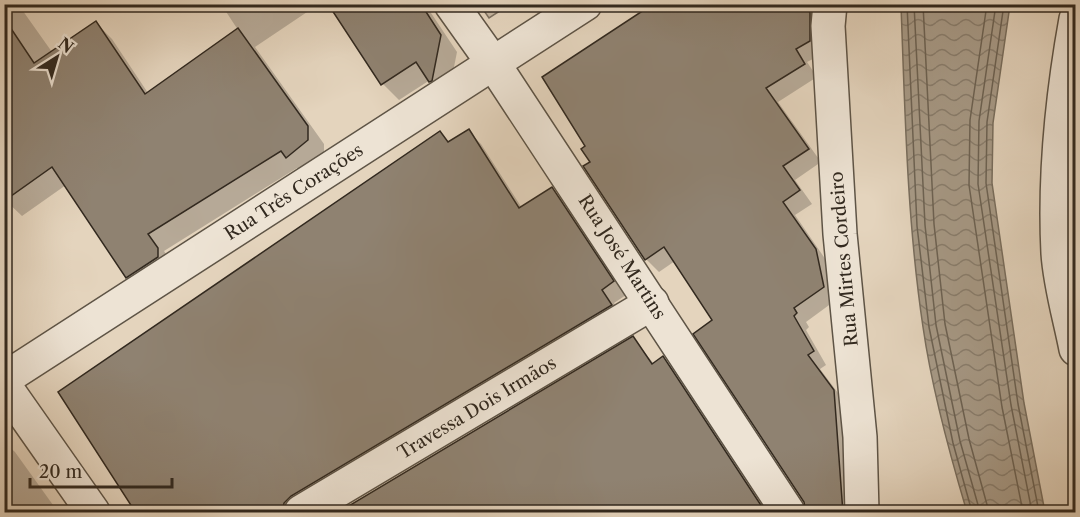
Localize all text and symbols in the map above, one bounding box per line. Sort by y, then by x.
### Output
north arrow [27,27,87,87]
text: N [54,33,78,57]
street label: Rua Três Corações [221,139,367,245]
street label: Rua Mirtes Cordeiro [825,170,863,348]
street label: Rua José Martins [573,191,671,323]
street label: Travessa Dois Irmãos [394,352,560,464]
scale bar [30,451,172,489]
text: 20 m [39,461,83,483]

